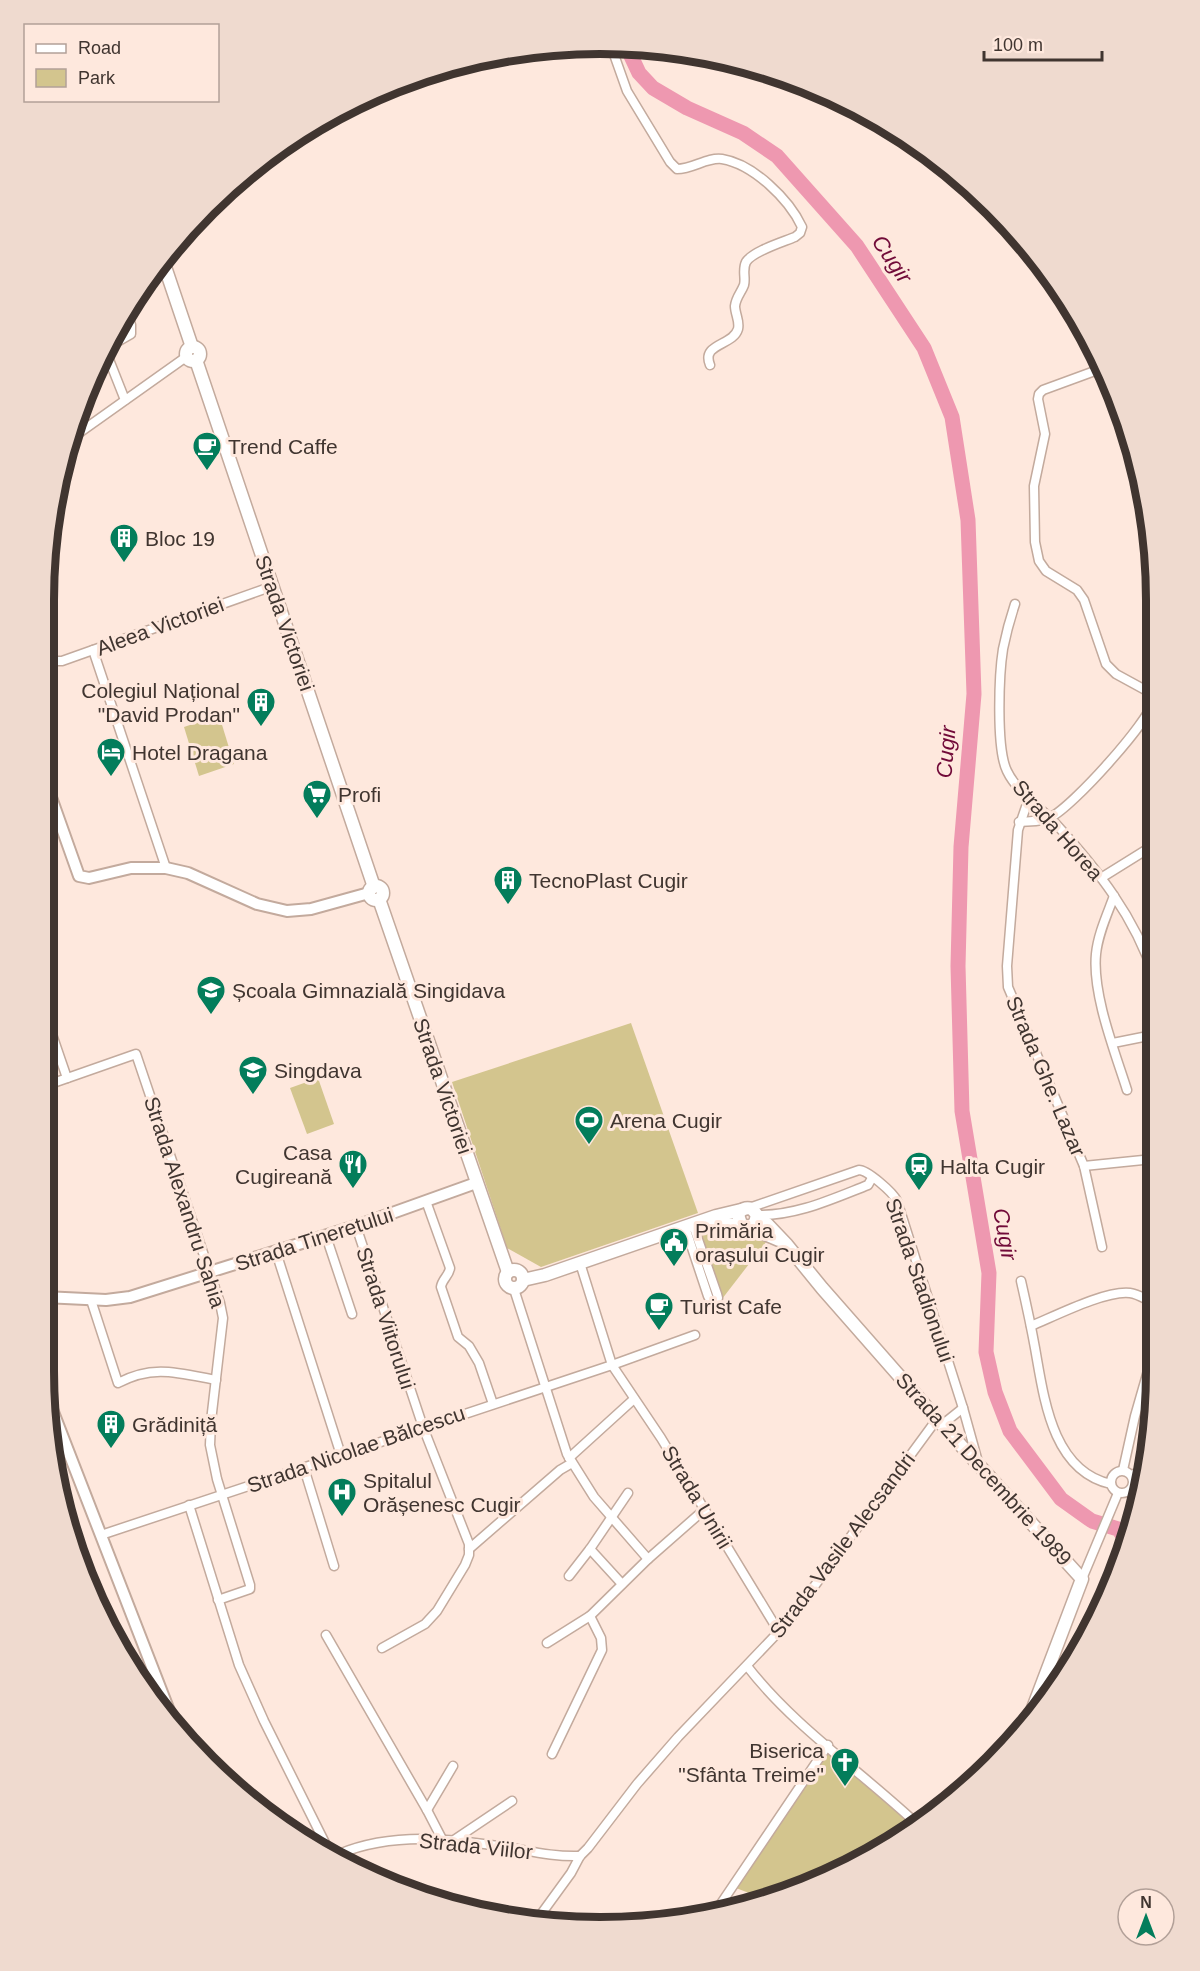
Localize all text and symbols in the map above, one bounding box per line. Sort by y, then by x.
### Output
legend [24,24,219,102]
scale bar [984,24,1102,62]
text: 100 m [993,35,1043,55]
text: Road [78,38,121,58]
text: Park [78,68,116,88]
water label: Cugir [867,230,918,289]
cafe icon: Trend Caffe [191,430,223,472]
place label: Trend Caffe [228,435,338,458]
building icon: Bloc 19 [108,522,140,564]
place label: Bloc 19 [145,527,215,550]
street label: Strada Victoriei [251,552,319,694]
street label: Aleea Victoriei [93,592,227,660]
place label: Colegiul Național "David Prodan" [81,679,240,726]
building icon: Colegiul Național "David Prodan" [245,686,277,728]
water label: Cugir [931,723,961,779]
hotel icon: Hotel Dragana [95,736,127,778]
place label: Hotel Dragana [132,741,268,764]
street label: Strada Horea [1008,775,1108,885]
supermarket icon: Profi [301,778,333,820]
place label: Profi [338,783,381,806]
building icon: TecnoPlast Cugir [492,864,524,906]
place label: TecnoPlast Cugir [529,869,688,892]
school or university icon: Școala Gimnazială Singidava [195,974,227,1016]
place label: Școala Gimnazială Singidava [232,979,505,1002]
street label: Strada Ghe. Lazar [1002,993,1090,1159]
street label: Strada Victoriei [409,1015,477,1157]
school or university icon: Singdava [237,1054,269,1096]
place label: Singdava [274,1059,362,1082]
street label: Strada Alexandru Sahia [140,1094,230,1311]
sports icon: Arena Cugir [573,1104,605,1146]
place label: Arena Cugir [610,1109,722,1132]
place label: Casa Cugireană [235,1141,332,1188]
restaurant icon: Casa Cugireană [337,1148,369,1190]
station icon: Halta Cugir [903,1150,935,1192]
place label: Halta Cugir [940,1155,1045,1178]
street label: Strada Stadionului [881,1195,959,1365]
street label: Strada Tineretului [232,1203,396,1275]
water label: Cugir [988,1206,1022,1264]
place label: Primăria orașului Cugir [695,1219,825,1266]
public building icon: Primăria orașului Cugir [658,1226,690,1268]
street label: Strada Viitorului [352,1244,420,1392]
cafe icon: Turist Cafe [643,1290,675,1332]
place label: Turist Cafe [680,1295,782,1318]
street label: Strada 21 Decembrie 1989 [891,1368,1077,1570]
street label: Strada Nicolae Bălcescu [244,1401,468,1497]
building icon: Grădiniță [95,1408,127,1450]
place label: Grădiniță [132,1413,218,1436]
street label: Strada Unirii [657,1442,737,1552]
street label: Strada Vasile Alecsandri [765,1448,919,1642]
place label: Spitalul Orășenesc Cugir [363,1469,521,1516]
hospital icon: Spitalul Orășenesc Cugir [326,1476,358,1518]
place label: Biserica "Sfânta Treime" [678,1739,824,1786]
church icon: Biserica "Sfânta Treime" [829,1746,861,1788]
street label: Strada Viilor [418,1829,534,1863]
north arrow [1116,1887,1176,1947]
text: N [1140,1894,1152,1911]

